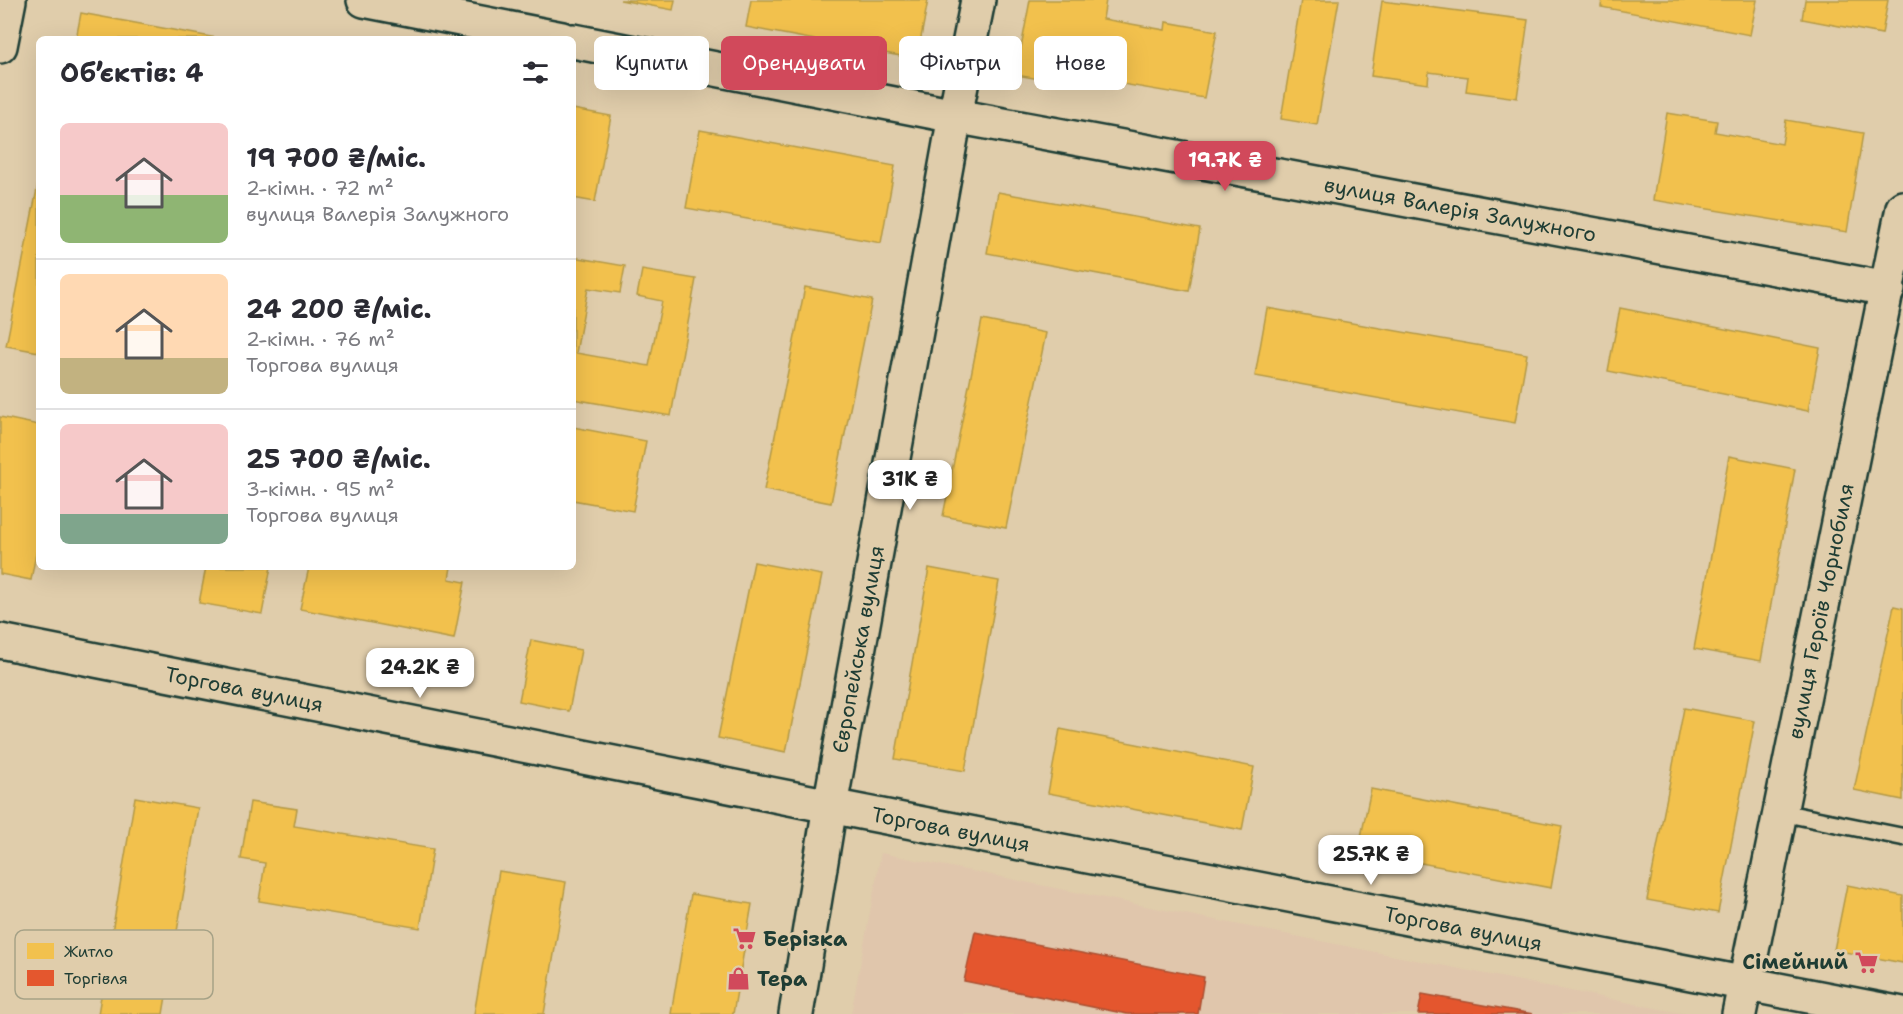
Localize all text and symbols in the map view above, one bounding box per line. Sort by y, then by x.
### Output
chip: Купити [594,36,709,90]
chip: Орендувати [721,36,887,90]
chip: Фільтри [899,36,1022,90]
chip: Нове [1034,36,1127,90]
text: Об’єктів: 4 [60,55,203,90]
icon: filters [519,56,552,89]
text: 19 700 ₴/міс. [246,140,426,175]
pin: 19.7K ₴ [1170,141,1280,192]
icon: home [108,147,180,219]
text: 19.7K ₴ [1188,147,1262,173]
street label: вулиця Валерія Залужного [1322,171,1599,249]
text: 2-кімн. · 72 m² [246,175,394,201]
text: вулиця Валерія Залужного [246,201,509,227]
text: 24 200 ₴/міс. [246,291,432,326]
icon: home [108,298,180,370]
text: 2-кімн. · 76 m² [246,326,395,352]
text: Торгова вулиця [246,352,399,378]
text: 25 700 ₴/міс. [246,441,431,476]
icon: home [108,448,180,520]
pin: 31K ₴ [868,460,952,511]
text: 31K ₴ [882,466,938,492]
text: 3-кімн. · 95 m² [246,476,395,502]
street label: вулиця Героїв Чорнобиля [1781,481,1861,742]
text: Торгова вулиця [246,502,399,528]
street label: Європейська вулиця [826,543,891,756]
pin: 24.2K ₴ [365,648,475,699]
text: 24.2K ₴ [380,654,460,680]
street label: Торгова вулиця [163,660,326,719]
street label: Торгова вулиця [869,800,1032,858]
pin: 25.7K ₴ [1316,835,1426,886]
text: 25.7K ₴ [1332,841,1410,867]
street label: Торгова вулиця [1382,900,1545,958]
place label: Берізка [763,925,848,953]
supermarket icon: Берізка [732,926,758,952]
legend [15,930,213,999]
text: Житло [64,941,113,962]
place label: Сімейний [1742,948,1848,976]
supermarket icon: Сімейний [1853,949,1879,975]
place label: Тера [757,965,808,993]
shop icon: Тера [726,966,752,992]
text: Торгівля [64,968,128,989]

